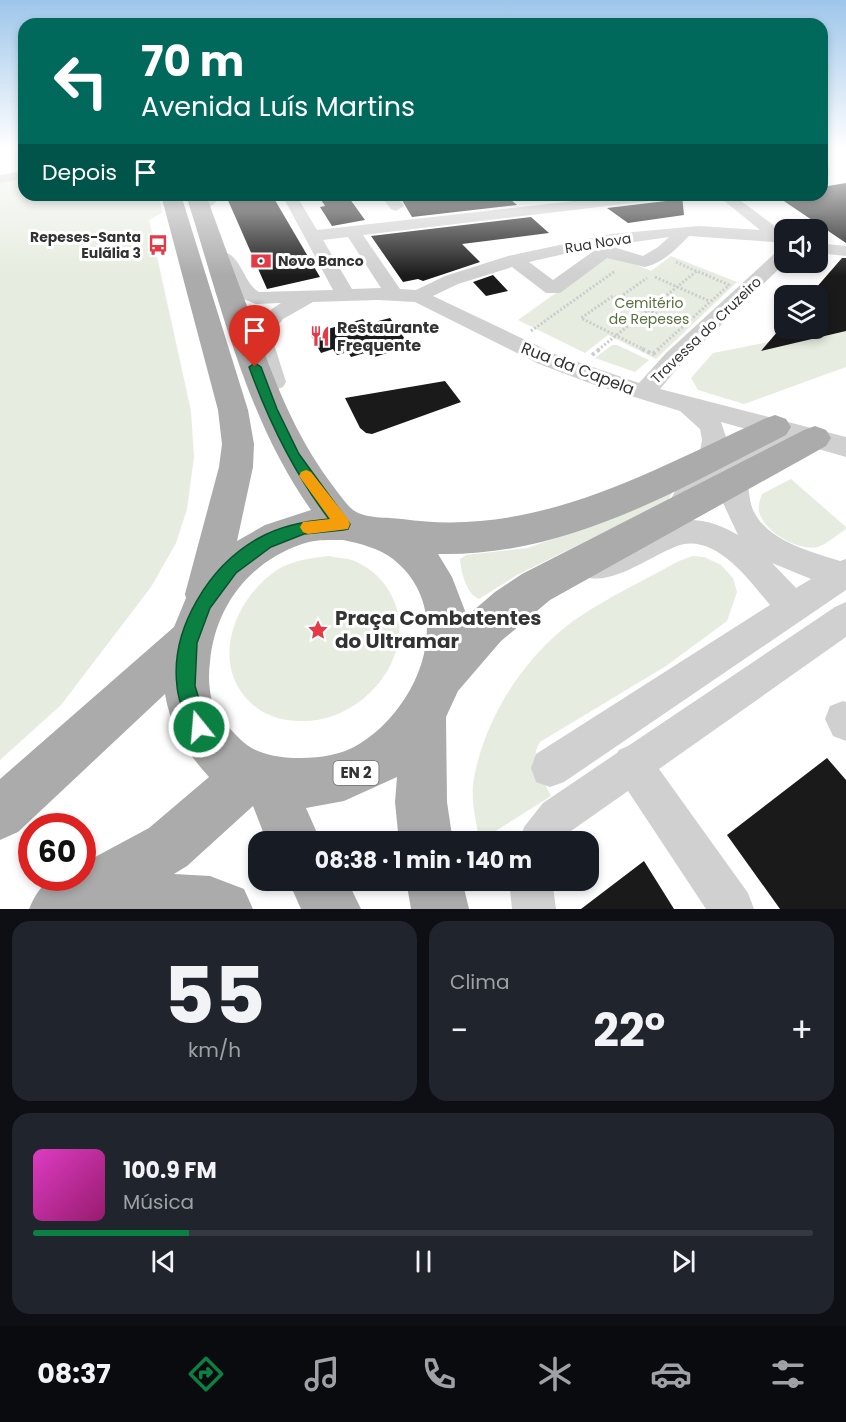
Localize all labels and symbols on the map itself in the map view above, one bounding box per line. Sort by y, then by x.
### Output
place label: Repeses-Santa Eulãlia 3 [30,227,141,263]
street label: Rua Nova [563,228,633,258]
bus stop icon: Repeses-Santa Eulãlia 3 [146,233,170,257]
bank icon: Novo Banco [249,249,273,273]
place label: Novo Banco [278,251,364,271]
street label: Travessa do Cruzeiro [646,272,766,388]
park label: Cemitério de Repeses [609,293,689,329]
pin [229,305,280,367]
place label: Restaurante Frequente [337,316,439,357]
restaurant icon: Restaurante Frequente [308,324,332,348]
street label: Rua da Capela [518,336,638,401]
place label: Praça Combatentes do Ultramar [335,604,541,655]
place icon: Praça Combatentes do Ultramar [306,618,330,642]
position arrow [167,695,231,759]
road number: EN 2 [334,761,378,785]
speed limit sign: 60 [18,813,96,891]

